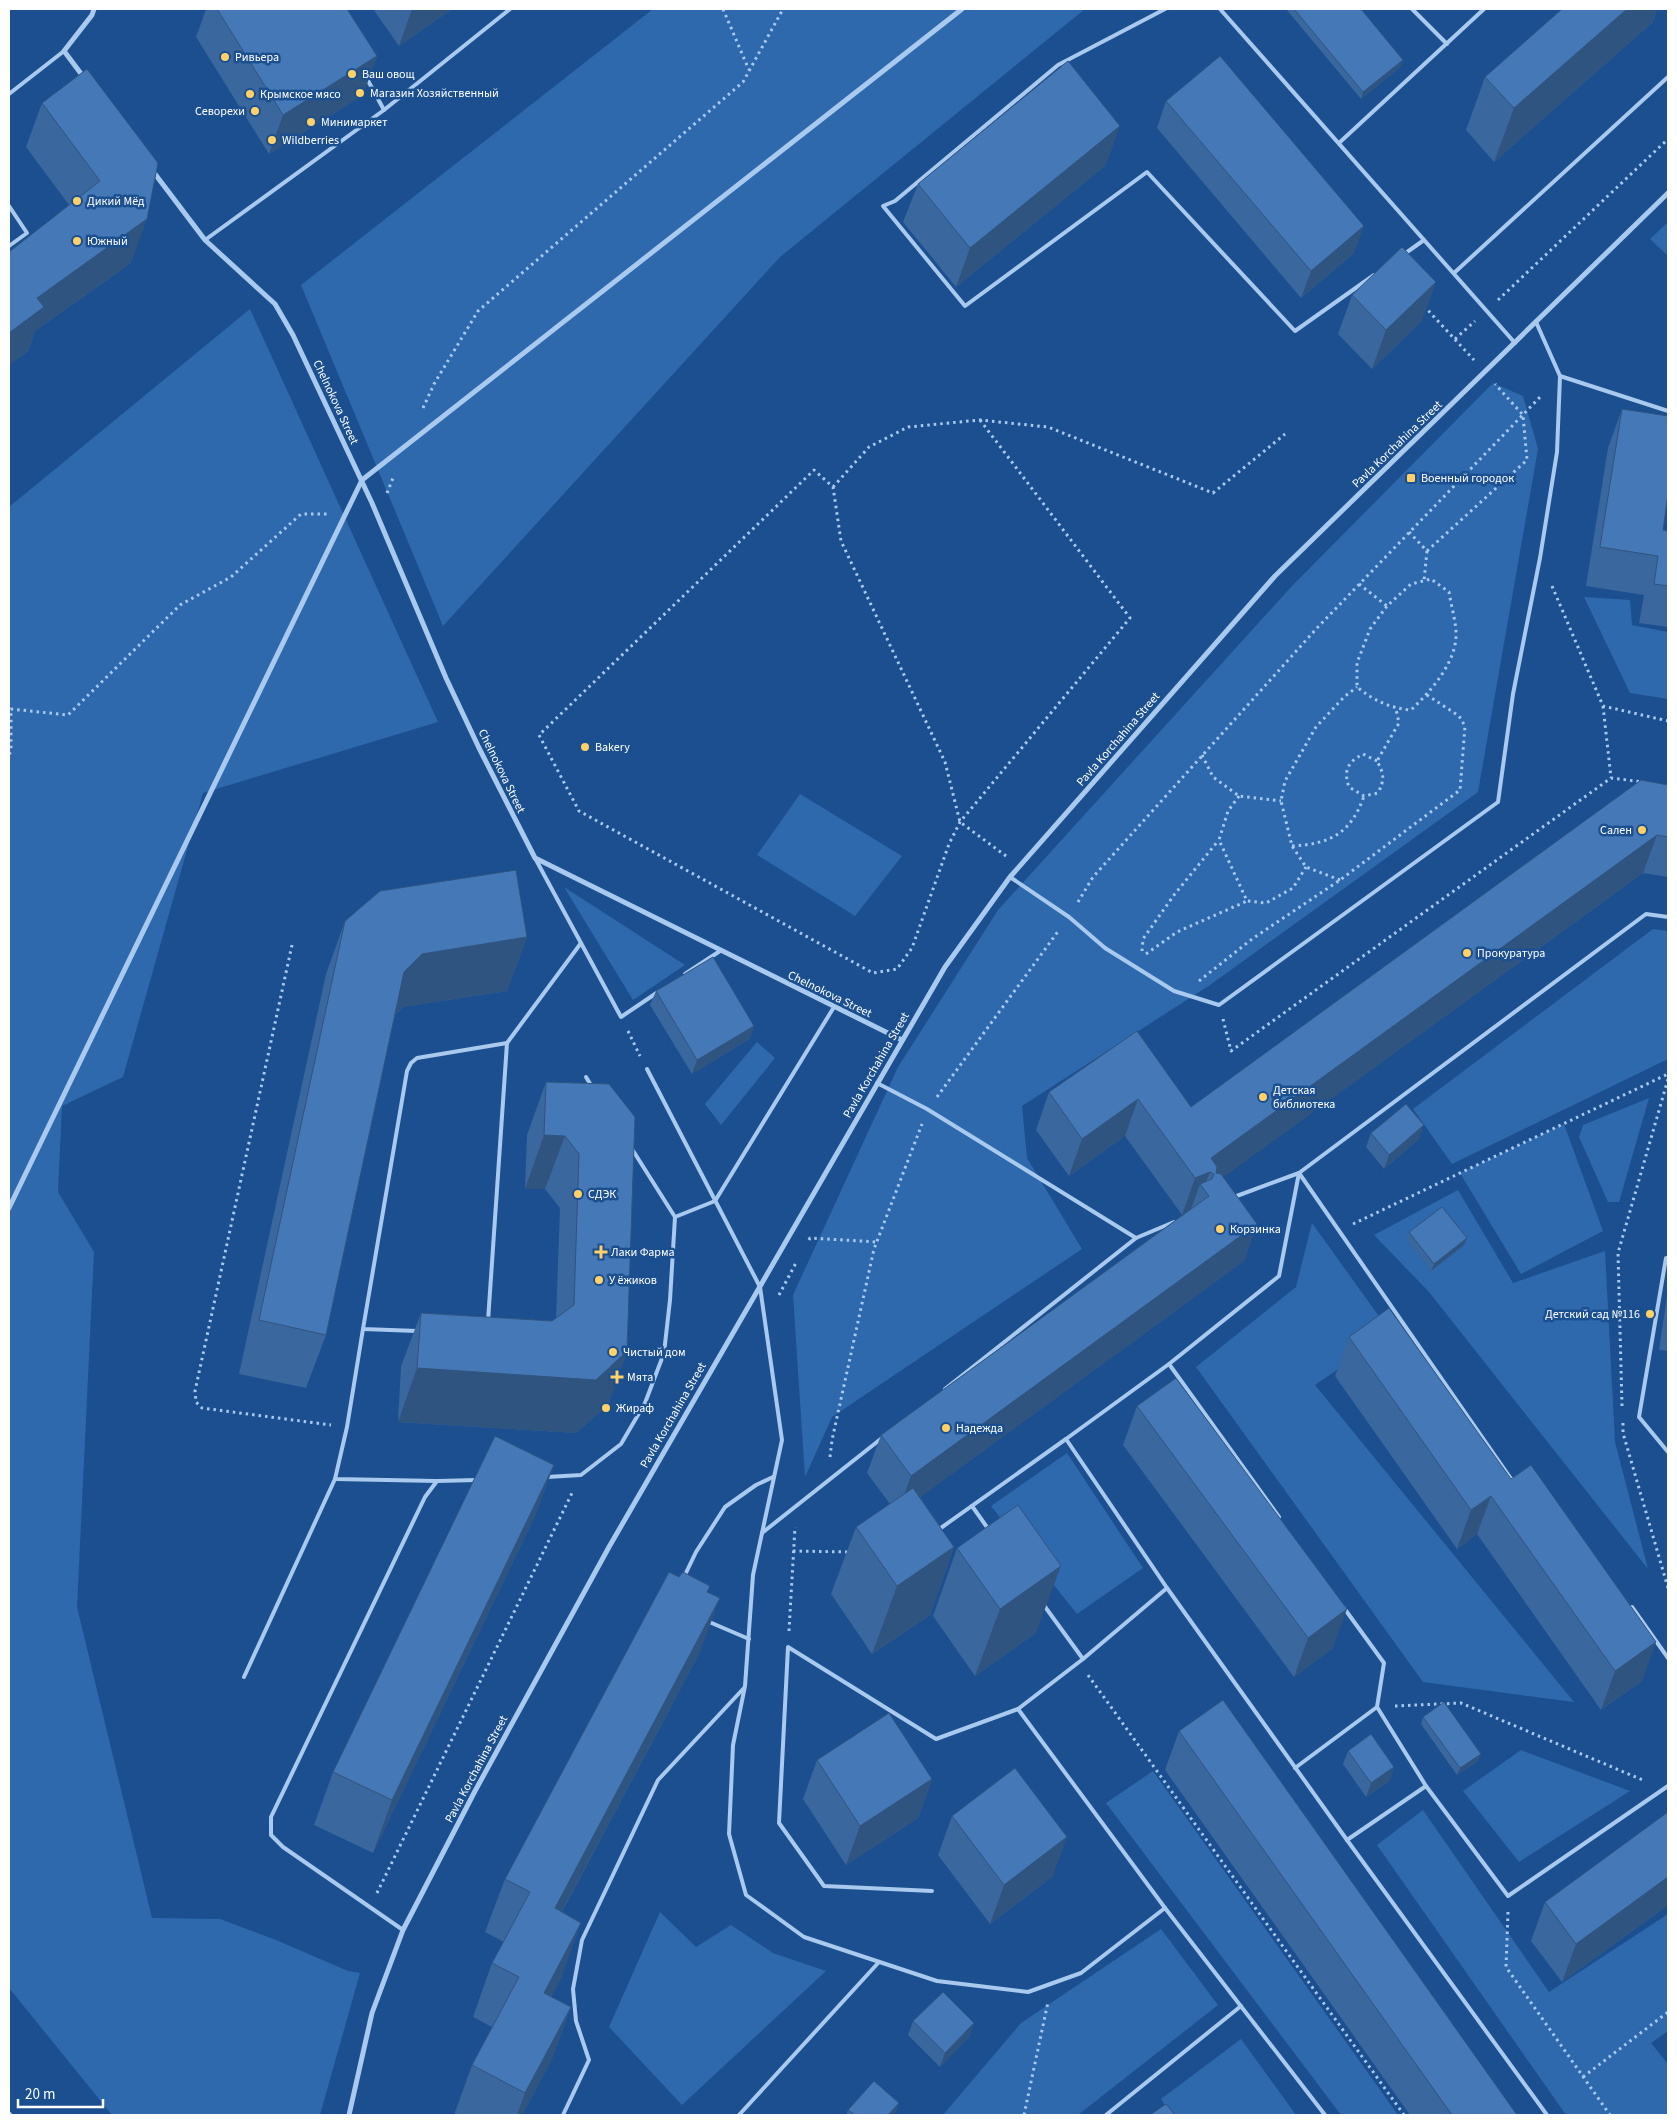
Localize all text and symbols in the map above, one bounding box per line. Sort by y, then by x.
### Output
place label: Ривьера [235,49,279,66]
marker: Ривьера [219,51,231,63]
place label: Ваш овощ [362,66,415,83]
marker: Ваш овощ [346,68,358,80]
place label: Магазин Хозяйственный [370,85,499,102]
place label: Крымское мясо [260,86,341,103]
marker: Магазин Хозяйственный [354,87,366,99]
marker: Крымское мясо [244,88,256,100]
place label: Севорехи [195,103,245,120]
marker: Севорехи [249,105,261,117]
place label: Минимаркет [321,114,388,131]
marker: Минимаркет [305,116,317,128]
place label: Wildberries [282,132,339,149]
marker: Wildberries [266,134,278,146]
place label: Дикий Мёд [87,193,145,210]
marker: Дикий Мёд [71,195,83,207]
place label: Южный [87,233,128,250]
marker: Южный [71,235,83,247]
street label: Chelnokova Street [309,357,363,447]
street label: Pavla Korchahina Street [1348,397,1446,492]
place label: Военный городок [1421,470,1514,487]
marker: Военный городок [1405,472,1417,484]
street label: Pavla Korchahina Street [1073,689,1164,790]
street label: Chelnokova Street [474,726,529,816]
place label: Bakery [595,739,630,756]
marker: Bakery [579,741,591,753]
place label: Сален [1600,822,1632,839]
marker: Сален [1636,824,1648,836]
place label: Прокуратура [1477,945,1545,962]
marker: Прокуратура [1461,947,1473,959]
street label: Chelnokova Street [785,967,875,1022]
street label: Pavla Korchahina Street [839,1009,914,1121]
place label: Детская библиотека [1273,1082,1335,1113]
marker: Детская библиотека [1257,1091,1269,1103]
place label: СДЭК [588,1186,616,1203]
marker: СДЭК [572,1188,584,1200]
place label: Корзинка [1230,1221,1281,1238]
marker: Корзинка [1214,1223,1226,1235]
place label: Лаки Фарма [611,1244,675,1261]
marker: Лаки Фарма [595,1246,607,1258]
place label: У ёжиков [609,1272,657,1289]
marker: У ёжиков [593,1274,605,1286]
place label: Детский сад №116 [1545,1306,1640,1323]
marker: Детский сад №116 [1644,1308,1656,1320]
place label: Чистый дом [623,1344,686,1361]
marker: Чистый дом [607,1346,619,1358]
street label: Pavla Korchahina Street [636,1359,711,1471]
place label: Мята [627,1369,653,1386]
marker: Мята [611,1371,623,1383]
place label: Жираф [616,1400,654,1417]
marker: Жираф [600,1402,612,1414]
place label: Надежда [956,1420,1003,1437]
marker: Надежда [940,1422,952,1434]
street label: Pavla Korchahina Street [441,1713,512,1826]
scale bar [18,2076,102,2108]
text: 20 m [25,2084,55,2105]

